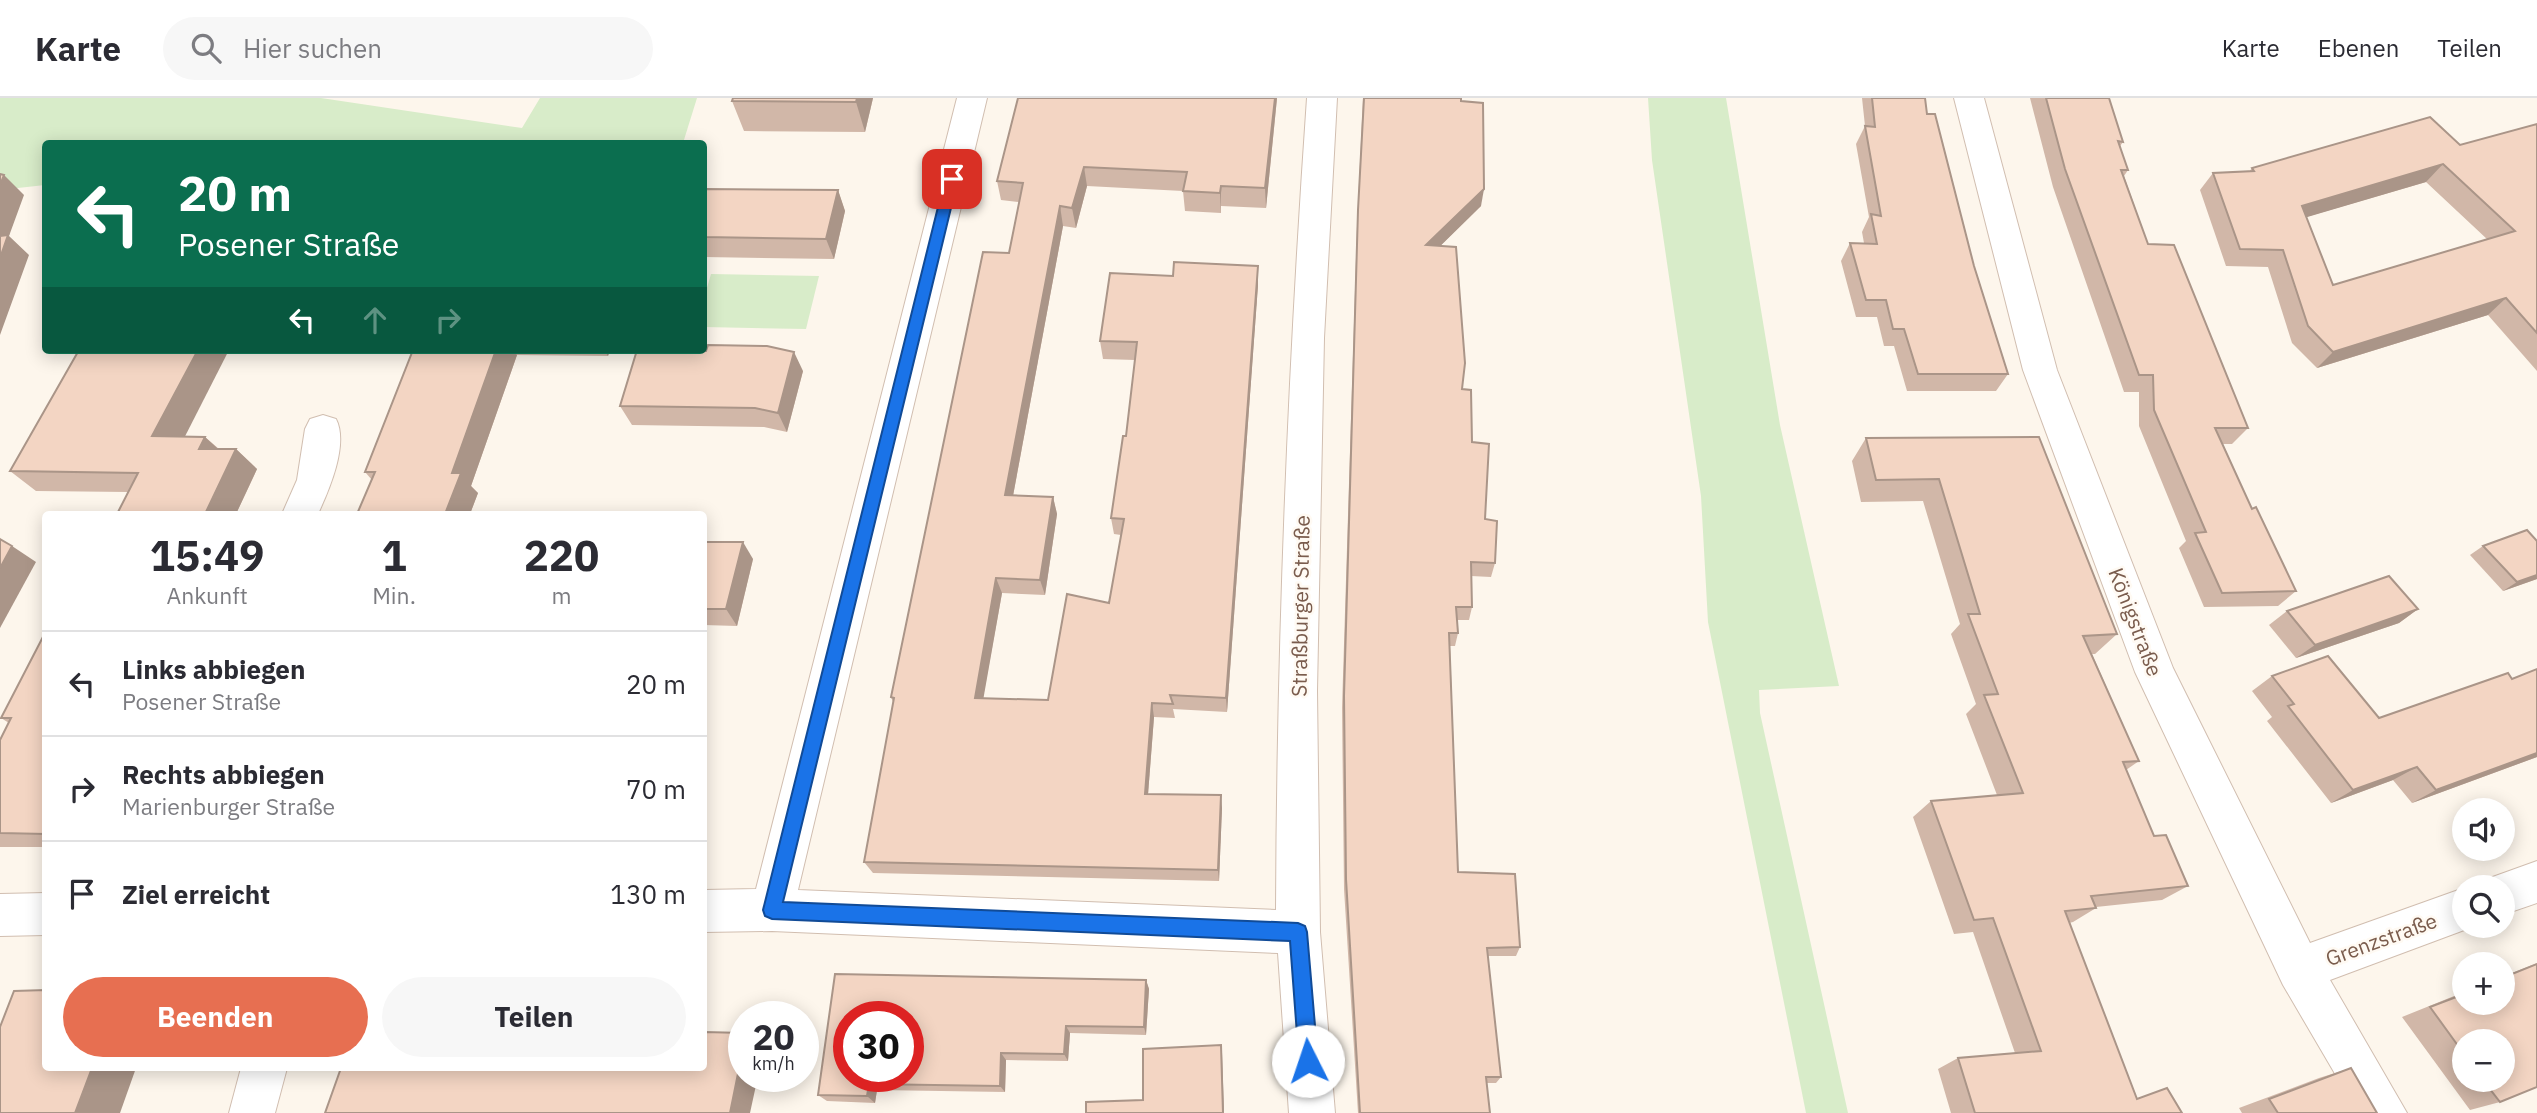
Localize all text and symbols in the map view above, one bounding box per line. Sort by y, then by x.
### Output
search box [163,17,653,80]
text: Karte [35,27,121,70]
icon: search [187,29,225,67]
text: Hier suchen [243,31,382,65]
text: Karte [2222,32,2280,64]
text: Ebenen [2318,32,2399,64]
text: Teilen [2437,32,2502,64]
pin [922,149,982,209]
icon: arrive [933,160,971,198]
text: 20 m [178,161,292,224]
icon: left [63,168,154,259]
text: Posener Straße [178,223,399,265]
icon: left [283,301,321,339]
icon: ahead [356,301,394,339]
icon: right [429,301,467,339]
street label: Straßburger Straße [1284,515,1316,697]
text: 15:49 [150,528,264,583]
text: 1 [381,528,407,583]
text: 220 [524,528,599,583]
street label: Königstraße [2102,564,2170,680]
text: Ankunft [166,580,248,610]
text: Min. [372,580,416,610]
text: m [551,580,571,610]
text: Links abbiegen [122,652,305,686]
icon: left [63,665,101,703]
text: 20 m [626,667,686,701]
text: Posener Straße [122,686,281,716]
text: Rechts abbiegen [122,757,325,791]
icon: right [63,770,101,808]
text: 70 m [626,772,686,806]
text: Marienburger Straße [122,791,335,821]
map controls [2452,798,2515,1092]
button: sound [2452,798,2515,861]
icon: arrive [63,875,101,913]
button: search [2452,875,2515,938]
text: Ziel erreicht [122,877,270,911]
text: 130 m [610,877,686,911]
street label: Grenzstraße [2321,906,2441,972]
button: + [2452,952,2515,1015]
button: Beenden [63,977,368,1057]
button: Teilen [382,977,686,1057]
speed limit sign: 30 [833,1001,924,1092]
text: 20 [752,1014,795,1060]
position arrow [1271,1024,1345,1098]
button: − [2452,1029,2515,1092]
text: km/h [752,1052,795,1075]

